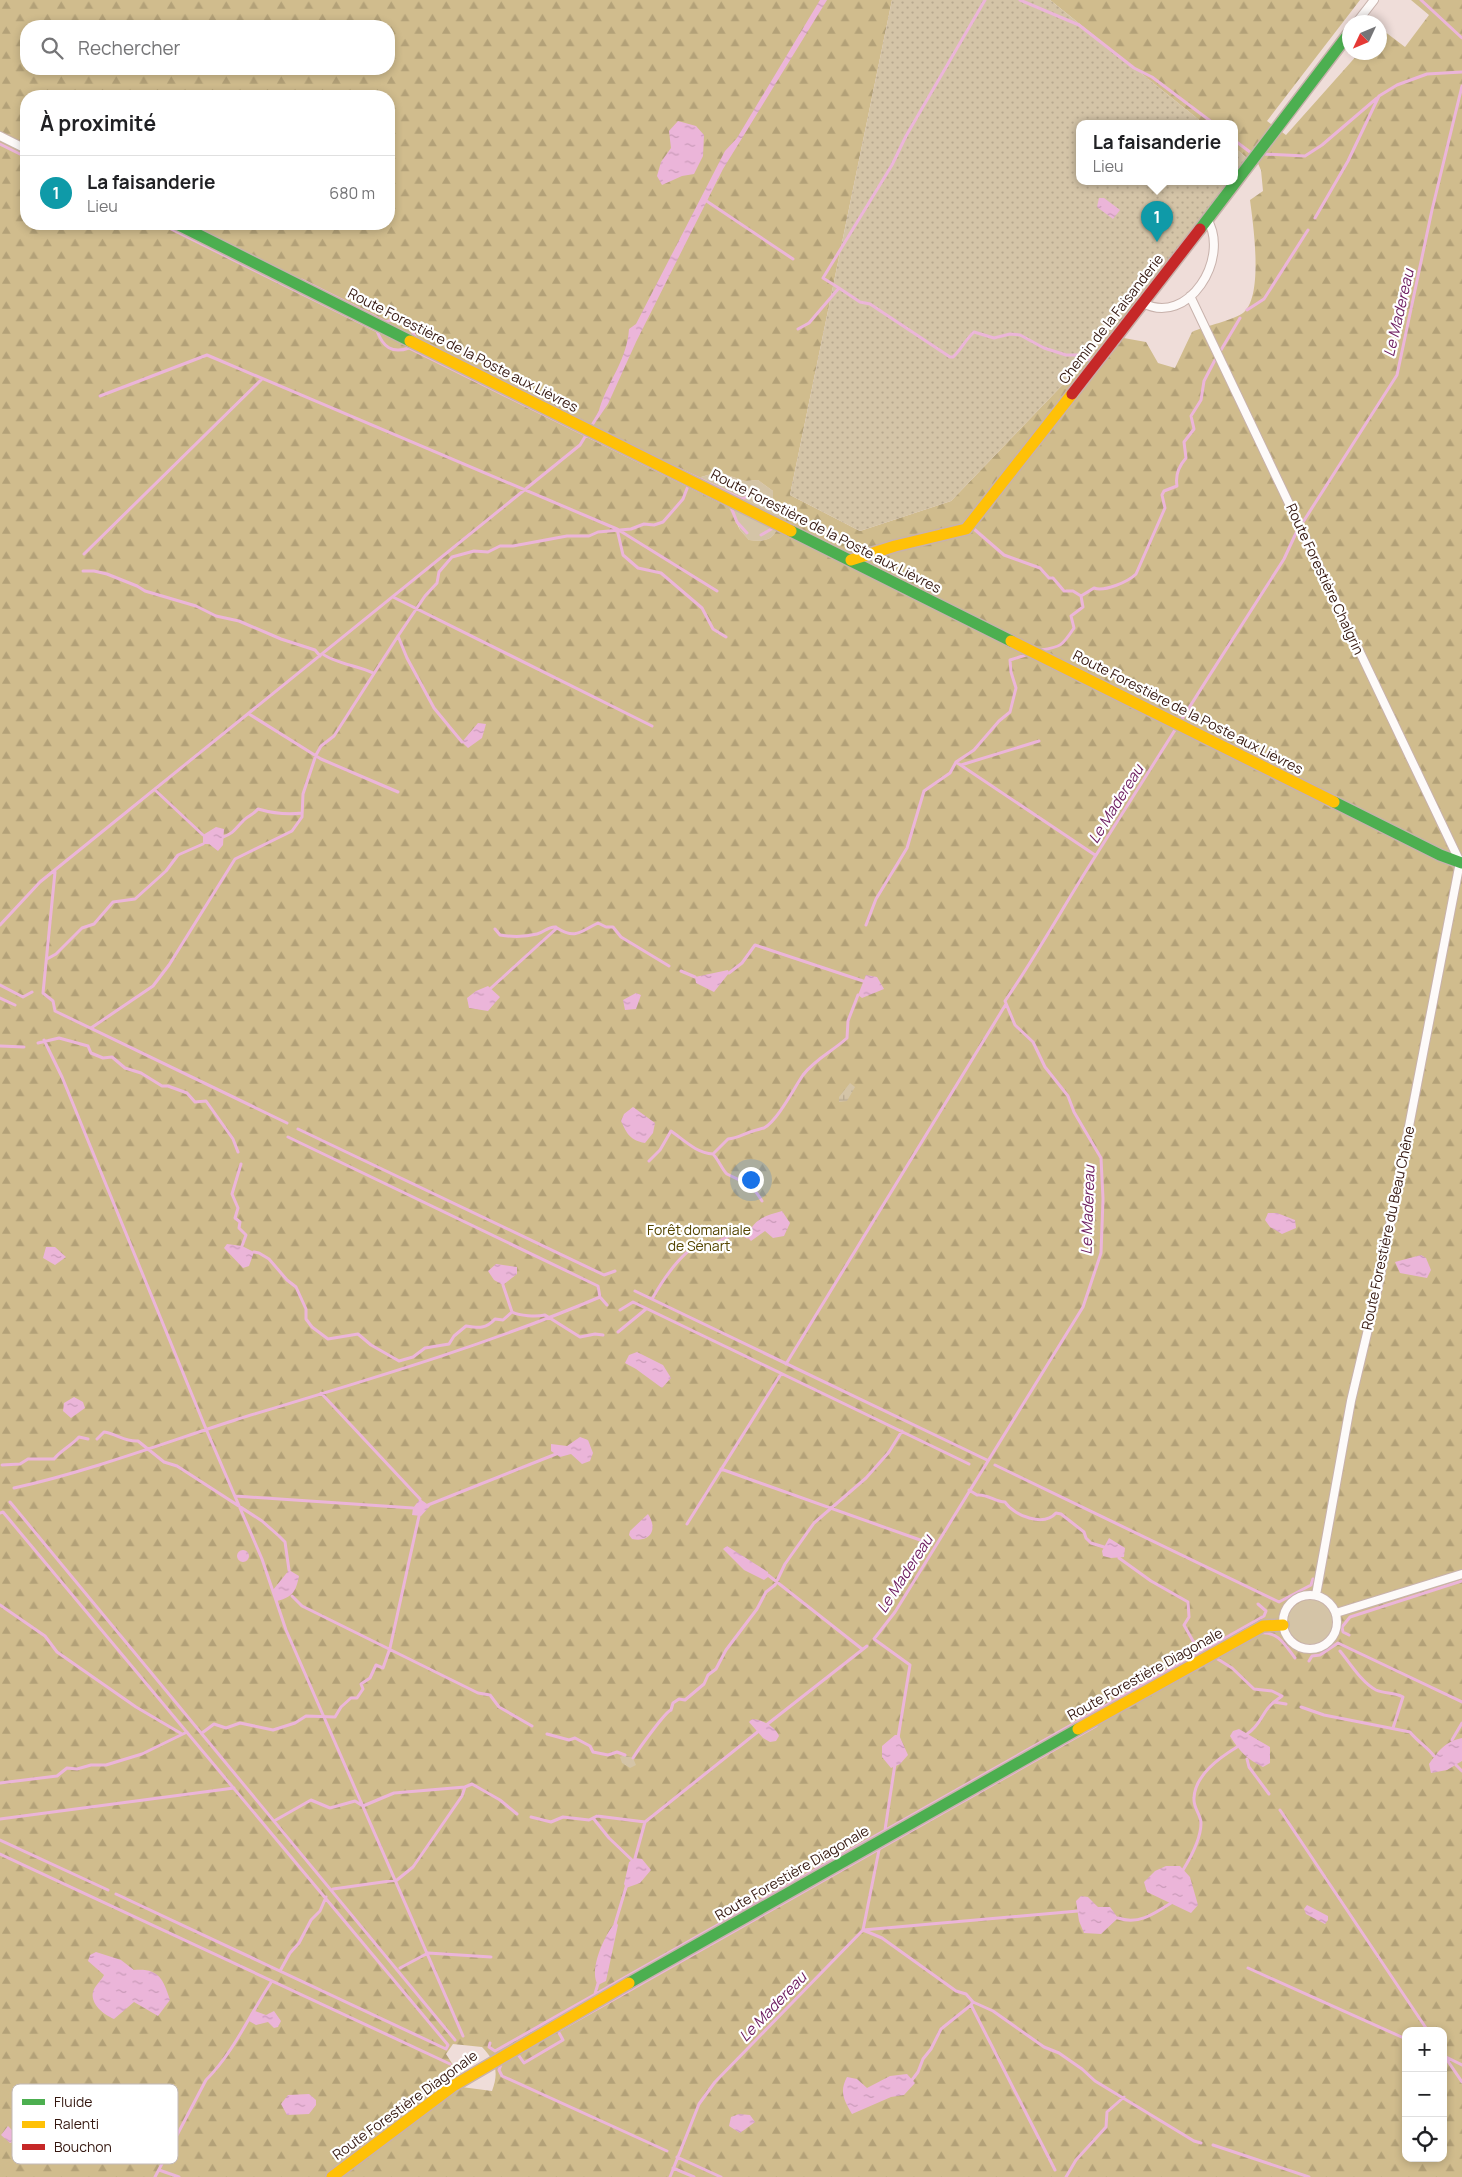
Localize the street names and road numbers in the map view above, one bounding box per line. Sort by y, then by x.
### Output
street label: Chemin de la Faisanderie [1054,250,1167,388]
street label: Route Forestière de la Poste aux Lièvres [345,283,581,416]
street label: Route Forestière de la Poste aux Lièvres [708,464,944,597]
street label: Route Forestière Chalgrin [1282,500,1369,657]
street label: Route Forestière de la Poste aux Lièvres [1070,645,1306,778]
street label: Route Forestière du Beau Chêne [1357,1124,1418,1332]
street label: Route Forestière Diagonale [1064,1623,1226,1724]
street label: Route Forestière Diagonale [711,1821,872,1924]
street label: Route Forestière Diagonale [328,2046,481,2164]

